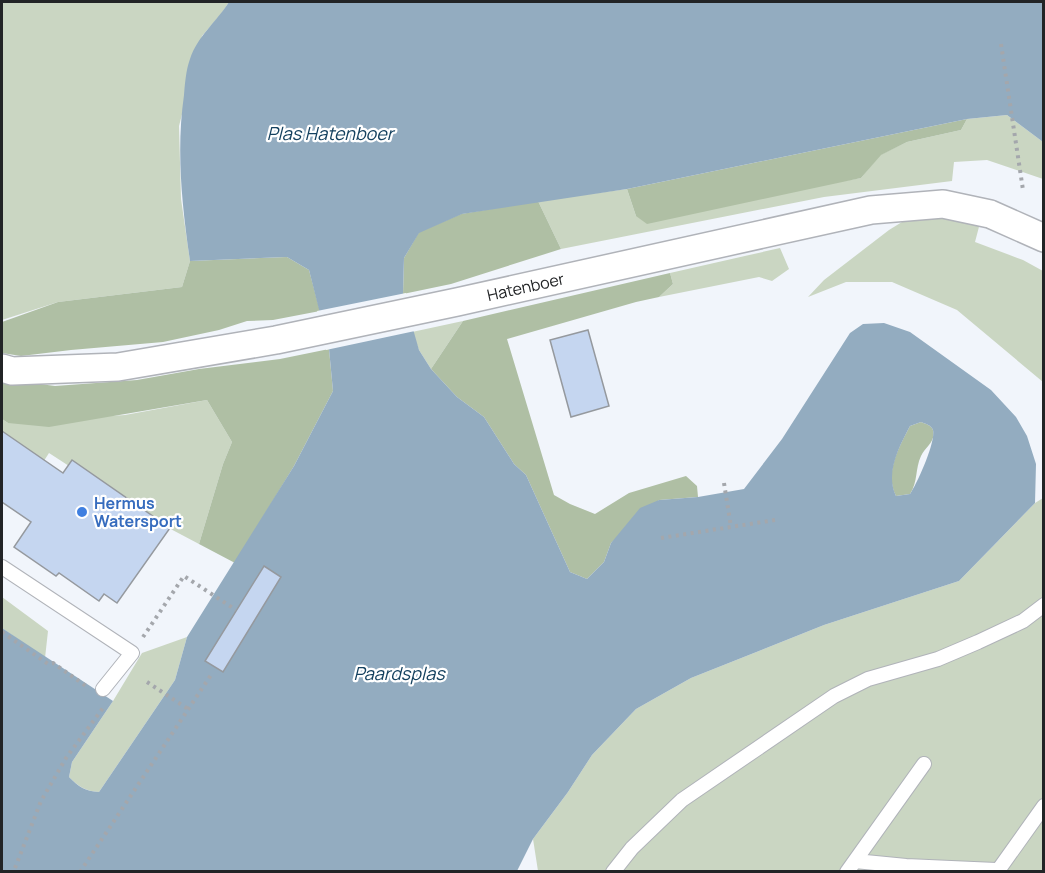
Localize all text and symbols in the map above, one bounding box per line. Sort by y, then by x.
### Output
water label: Plas Hatenboer [267,121,396,145]
street label: Hatenboer [485,267,567,306]
place label: Hermus Watersport [94,492,182,532]
marker: Hermus Watersport [75,505,89,519]
water label: Paardsplas [353,661,446,685]

